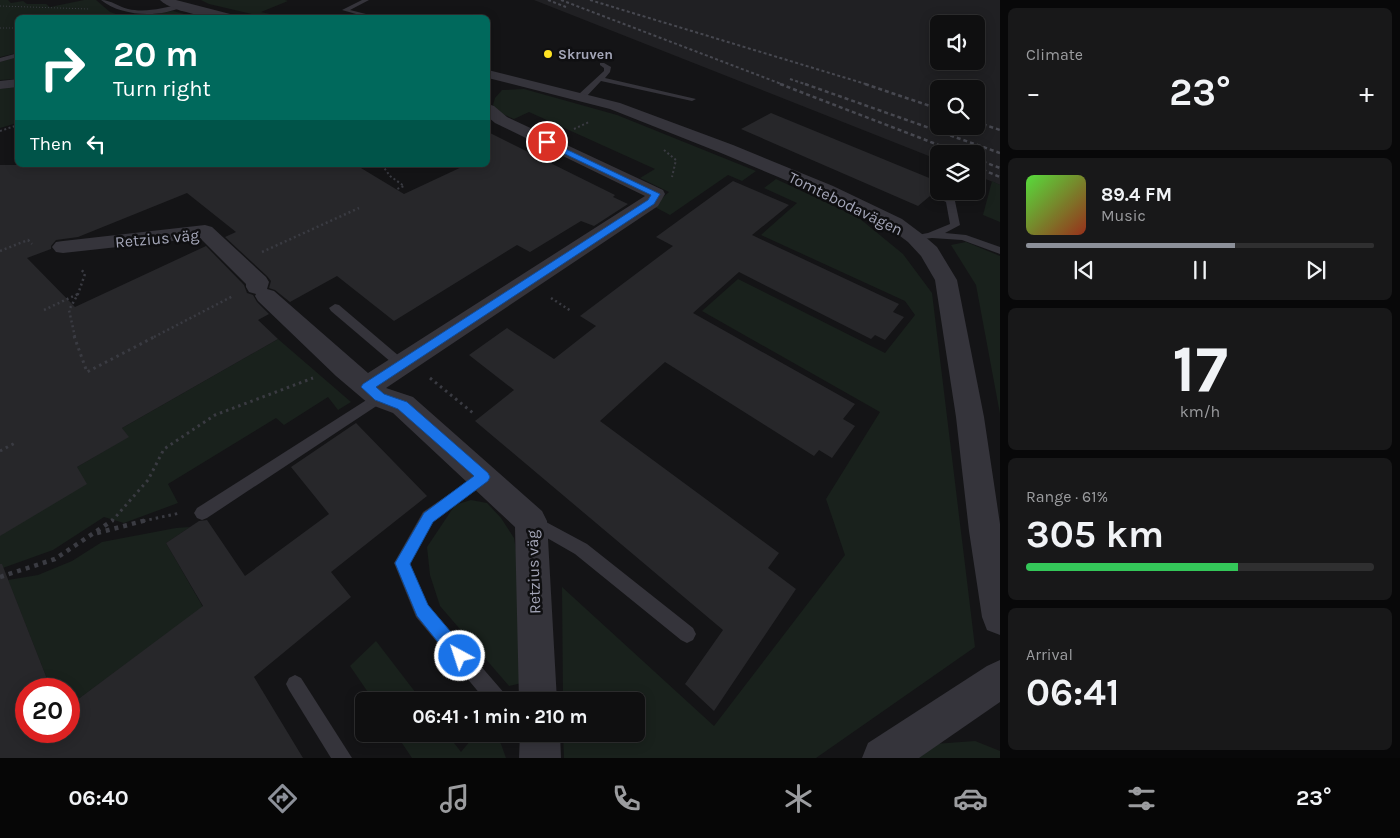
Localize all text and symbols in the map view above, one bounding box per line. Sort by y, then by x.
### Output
map controls [930,15,985,200]
button: sound [930,15,985,70]
text: 20 m [113,34,198,75]
icon: right [30,35,95,100]
text: Climate [1026,45,1083,64]
place label: Skruven [558,46,613,63]
marker: Skruven [542,48,554,60]
text: 23° [1169,70,1231,115]
text: Turn right [113,76,211,102]
text: − [1026,76,1041,109]
text: + [1359,76,1374,109]
button: search [930,80,985,135]
pin [526,121,568,163]
icon: arrive [533,128,561,156]
icon: left [82,130,110,158]
text: Then [30,133,72,155]
button: layers [930,145,985,200]
street label: Tomtebodavägen [785,168,906,239]
text: 89.4 FM [1101,184,1172,206]
text: Music [1101,206,1146,225]
street label: Retzius väg [114,225,200,252]
icon: previous [1070,256,1098,284]
icon: pause [1186,256,1214,284]
icon: next [1302,256,1330,284]
text: 17 [1172,331,1228,407]
text: km/h [1180,402,1220,421]
text: Range · 61% [1026,487,1108,506]
text: 305 km [1026,512,1164,557]
street label: Retzius väg [523,530,544,614]
position arrow [433,629,485,681]
text: Arrival [1026,645,1073,664]
text: 06:41 [1026,670,1120,715]
speed limit sign: 20 [15,678,80,743]
text: 06:41 · 1 min · 210 m [413,706,587,728]
icon: directions [265,781,300,816]
icon: music [437,781,472,816]
icon: phone [609,781,644,816]
icon: climate [781,781,816,816]
icon: car [953,781,988,816]
icon: filters [1124,781,1159,816]
text: 06:40 [68,785,129,811]
text: 23° [1296,785,1332,811]

